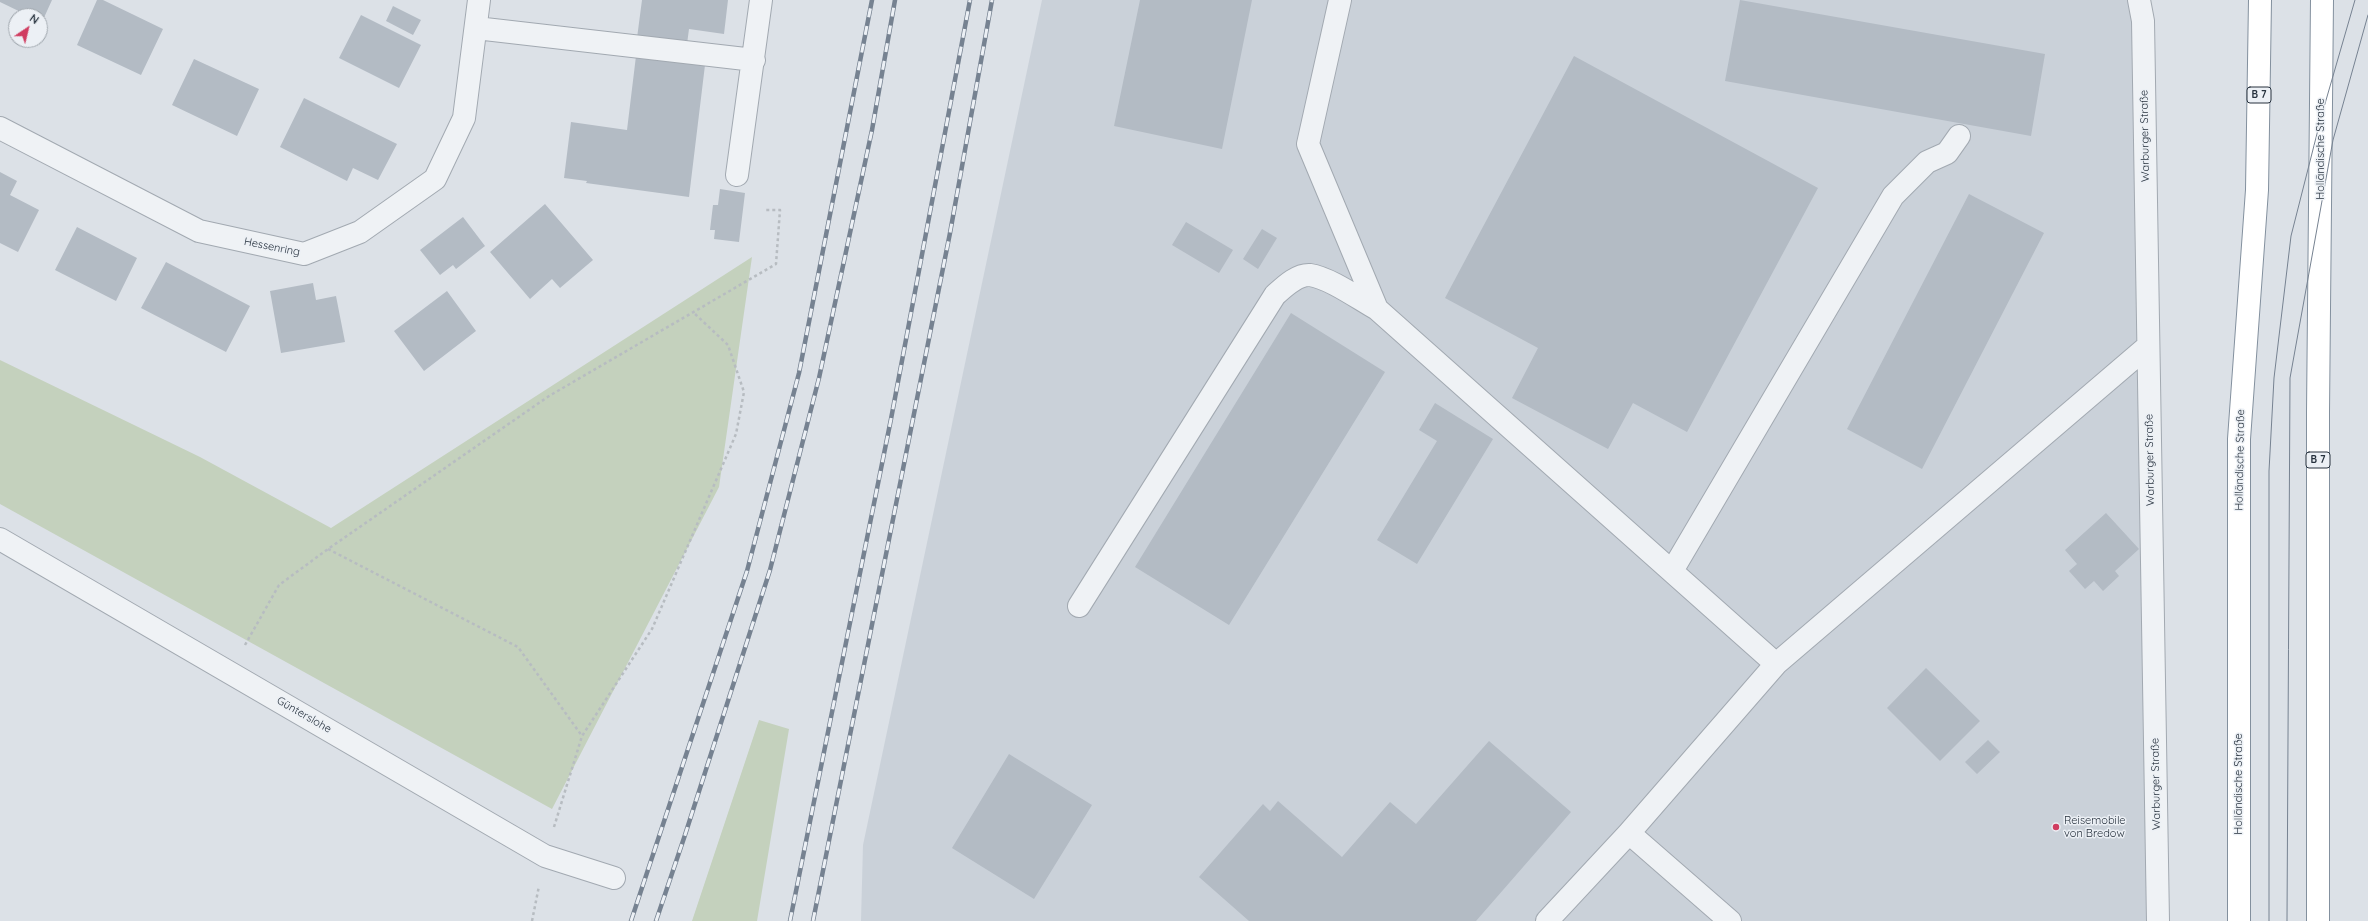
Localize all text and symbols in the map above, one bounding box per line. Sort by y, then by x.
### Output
north arrow [8,8,48,48]
text: N [27,11,42,27]
road number: B 7 [2247,87,2271,103]
street label: Warburger Straße [2138,90,2152,182]
street label: Holländische Straße [2314,98,2328,200]
street label: Hessenring [243,235,301,259]
street label: Holländische Straße [2233,409,2247,511]
street label: Warburger Straße [2143,414,2157,506]
road number: B 7 [2306,452,2330,468]
street label: Günterslohe [274,694,334,736]
street label: Holländische Straße [2232,733,2246,835]
street label: Warburger Straße [2149,738,2163,830]
place label: Reisemobile von Bredow [2064,814,2126,840]
marker: Reisemobile von Bredow [2051,822,2061,832]

